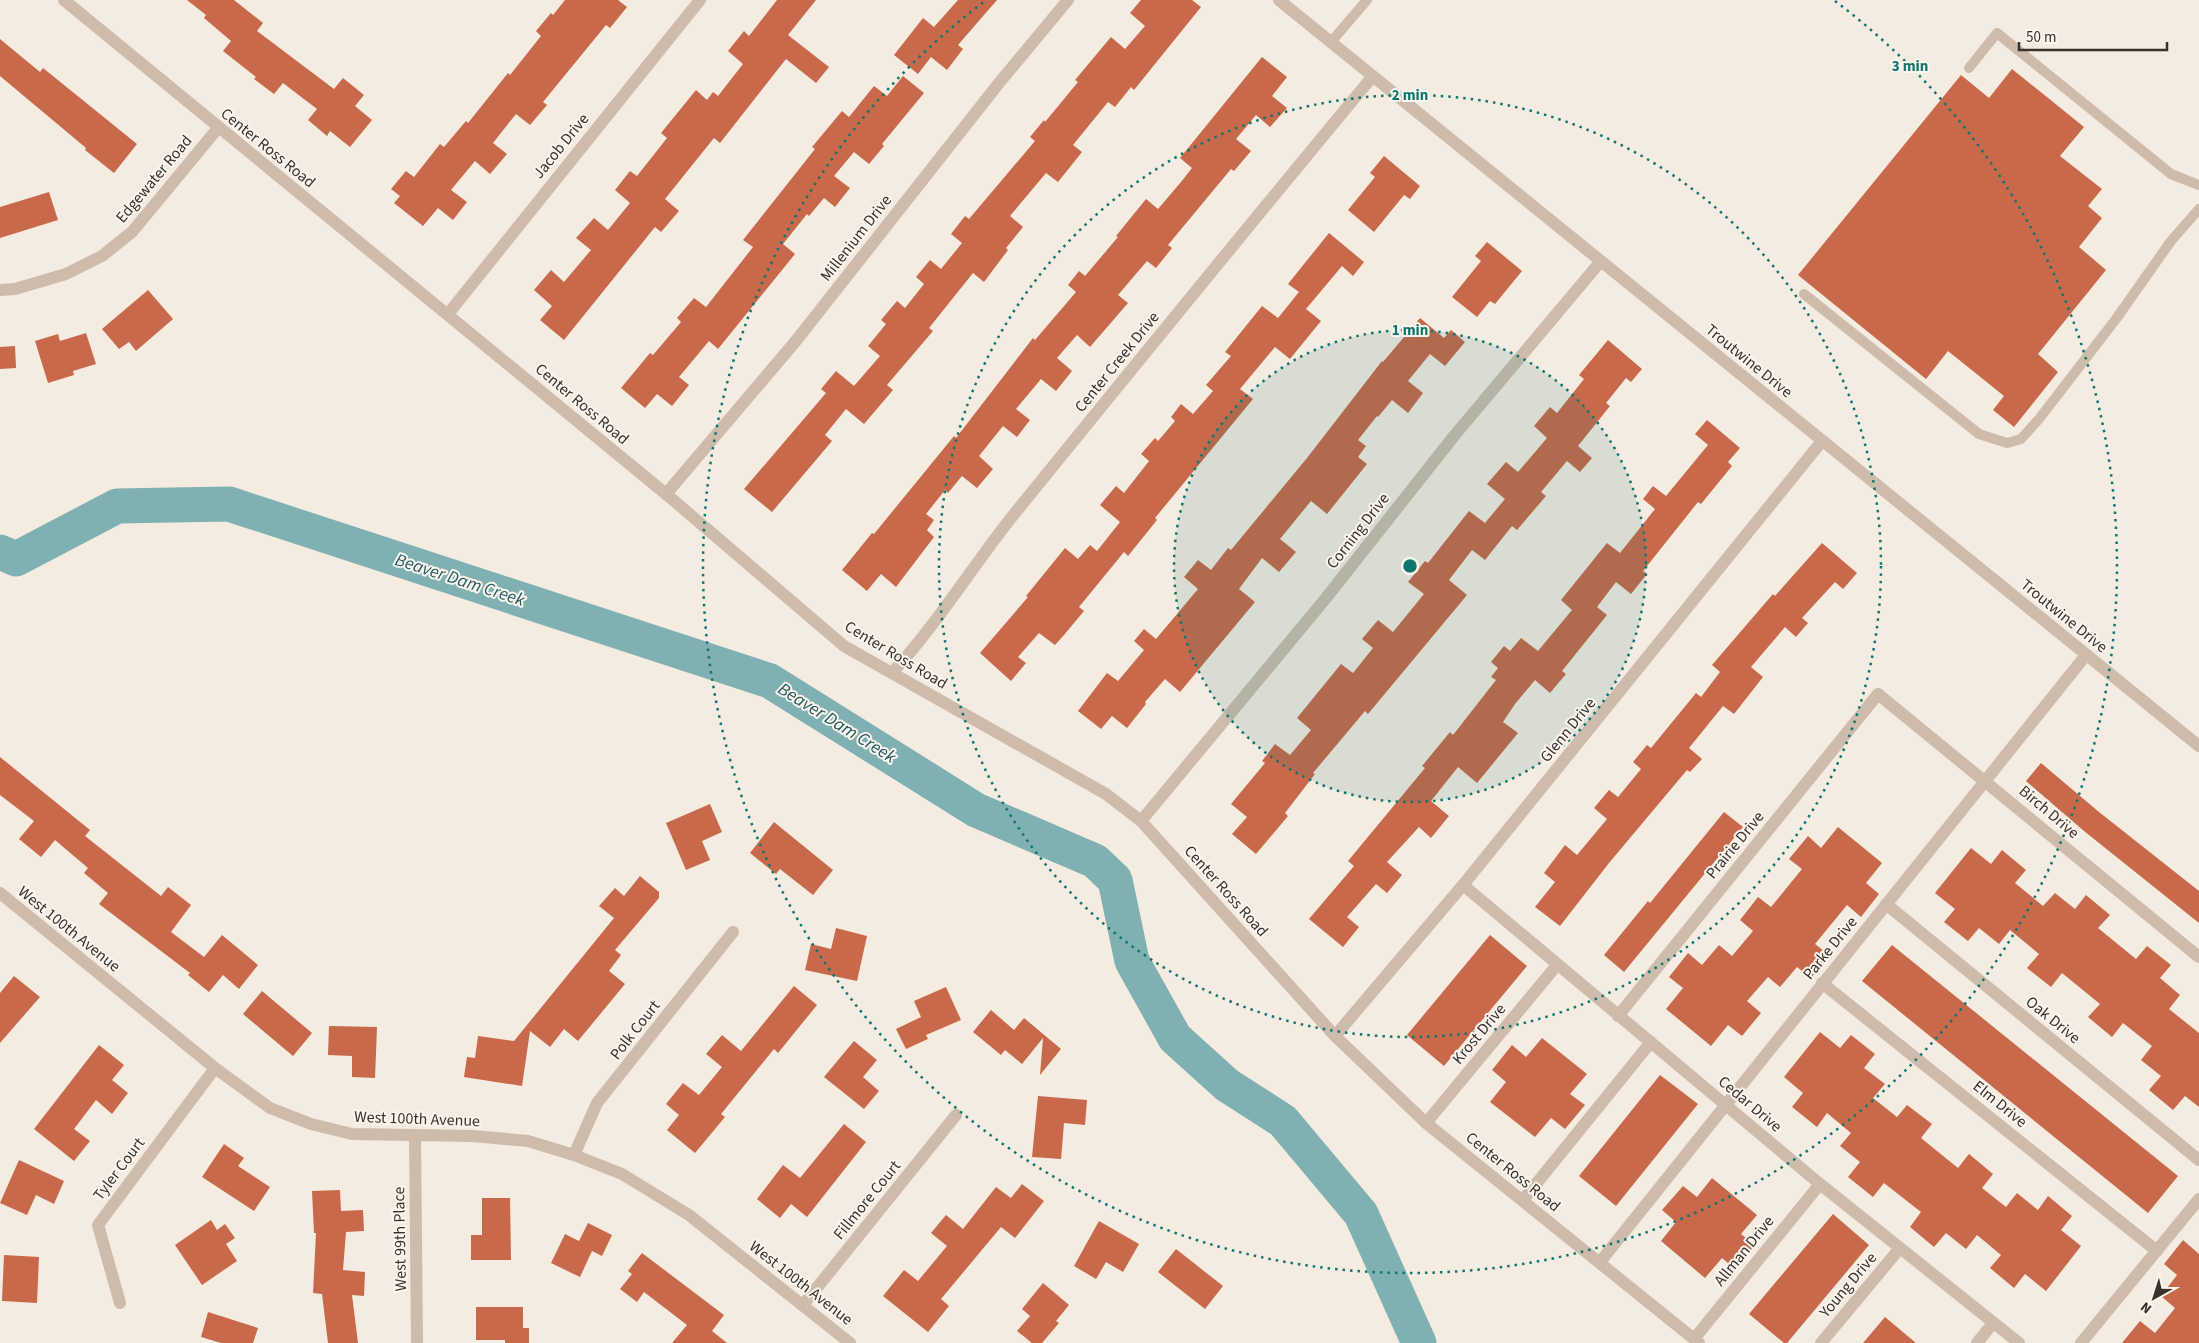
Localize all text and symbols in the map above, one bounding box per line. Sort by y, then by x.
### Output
scale bar [2019,20,2166,52]
text: 50 m [2026,27,2056,48]
text: 3 min [1892,56,1928,77]
text: 2 min [1392,85,1428,106]
street label: Center Ross Road [216,103,320,193]
street label: Jacob Drive [528,109,594,183]
street label: Edgewater Road [111,130,197,228]
street label: Millenium Drive [815,190,897,286]
street label: Center Creek Drive [1069,307,1165,417]
street label: Troutwine Drive [1701,319,1797,403]
text: 1 min [1392,320,1428,341]
street label: Center Ross Road [530,358,634,450]
street label: Corning Drive [1321,488,1395,574]
water label: Beaver Dam Creek [392,547,528,613]
centre of rings [1401,557,1419,575]
street label: Troutwine Drive [2016,574,2112,658]
street label: Center Ross Road [841,616,951,694]
water label: Beaver Dam Creek [773,677,901,770]
street label: Glenn Drive [1535,693,1601,767]
street label: Birch Drive [2014,780,2084,844]
street label: Prairie Drive [1701,806,1769,884]
street label: Center Ross Road [1179,840,1273,942]
street label: West 100th Avenue [13,881,125,977]
street label: Parke Drive [1798,912,1862,984]
street label: Oak Drive [2021,991,2085,1049]
street label: Polk Court [605,995,666,1064]
street label: Krost Drive [1447,999,1511,1069]
street label: Cedar Drive [1713,1071,1787,1137]
street label: Elm Drive [1968,1075,2032,1133]
street label: West 100th Avenue [354,1106,480,1132]
street label: Center Ross Road [1461,1127,1565,1217]
street label: Tyler Court [88,1132,150,1205]
street label: Fillmore Court [828,1155,906,1244]
street label: West 99th Place [388,1186,412,1292]
street label: Allman Drive [1709,1211,1779,1291]
street label: West 100th Avenue [745,1236,857,1330]
street label: Young Drive [1814,1248,1882,1323]
north arrow [2129,1273,2179,1323]
text: N [2137,1297,2156,1318]

